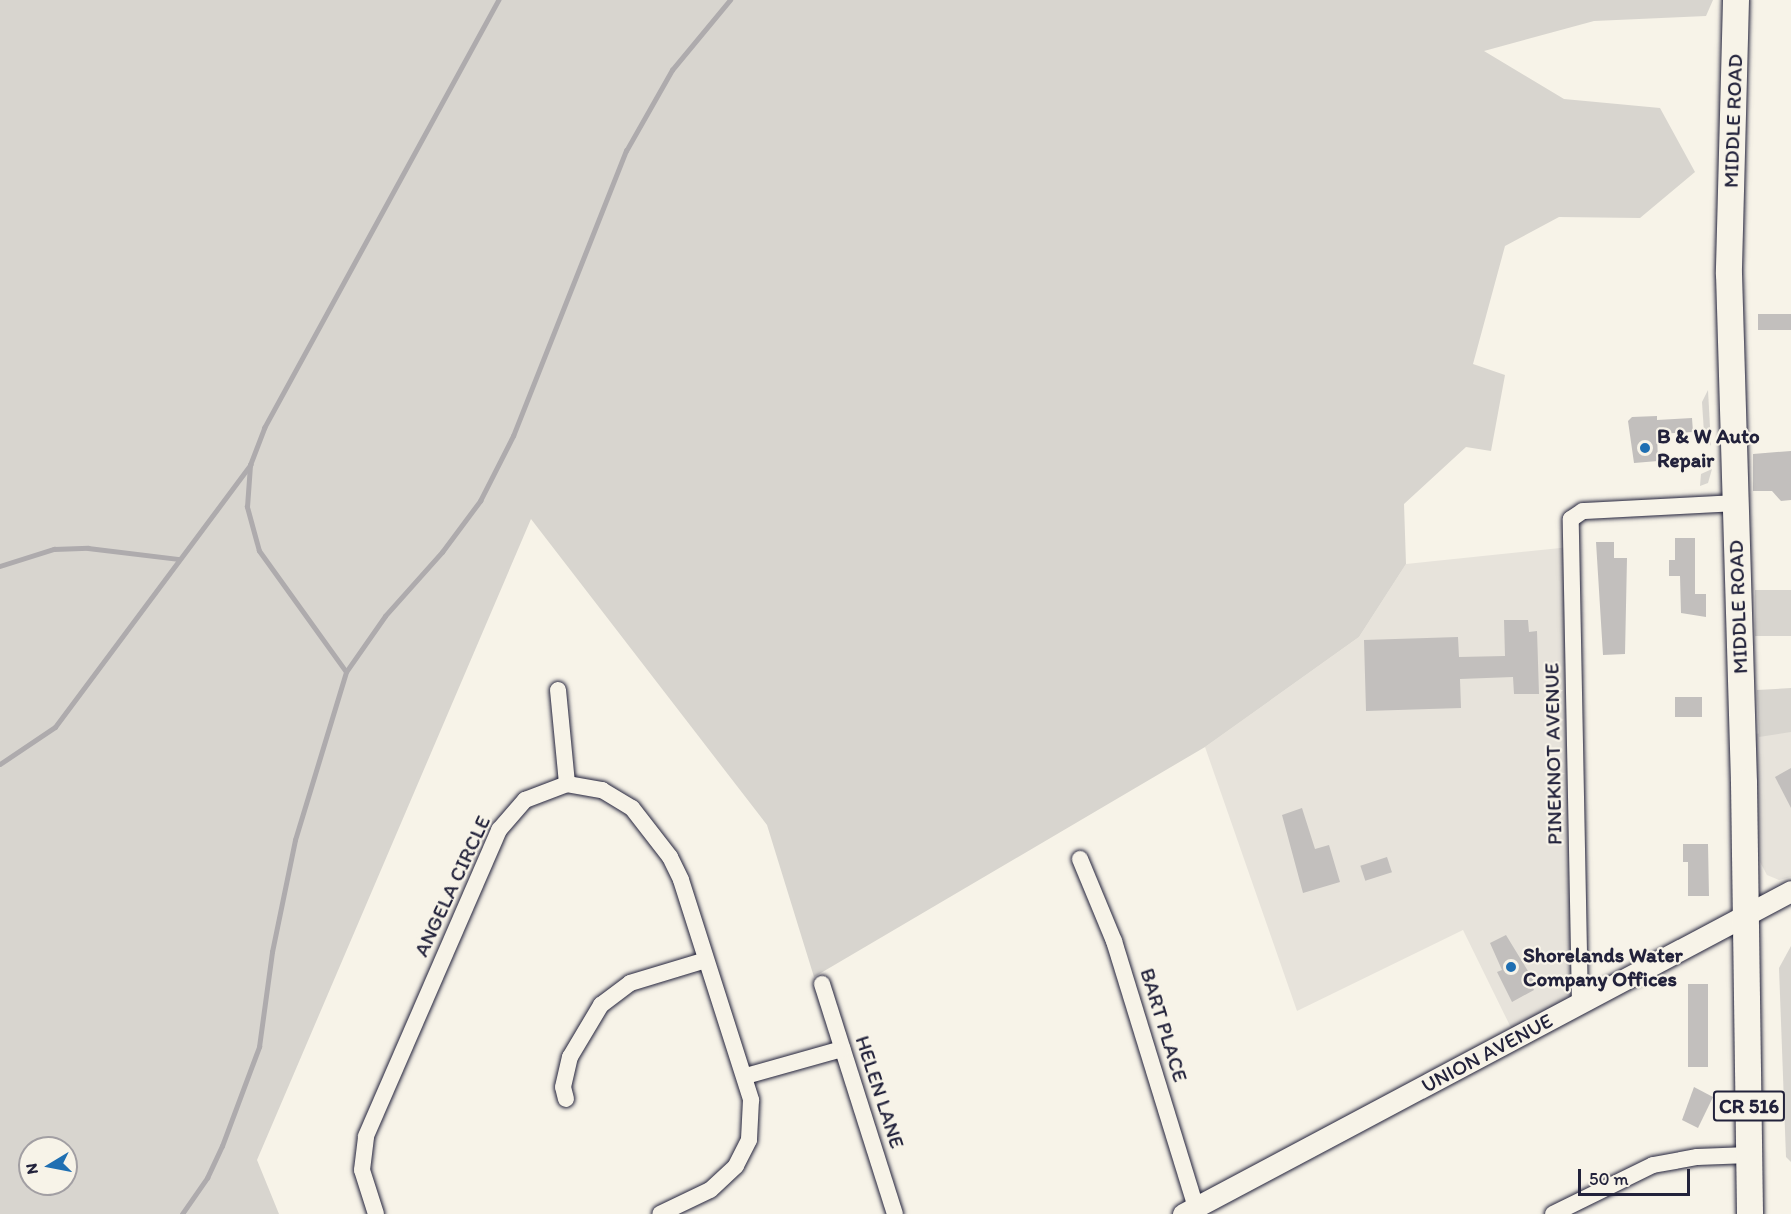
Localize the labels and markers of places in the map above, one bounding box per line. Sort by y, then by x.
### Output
place label: B & W Auto Repair [1657,423,1760,473]
marker: B & W Auto Repair [1638,441,1652,455]
place label: Shorelands Water Company Offices [1523,942,1683,992]
marker: Shorelands Water Company Offices [1504,960,1518,974]

